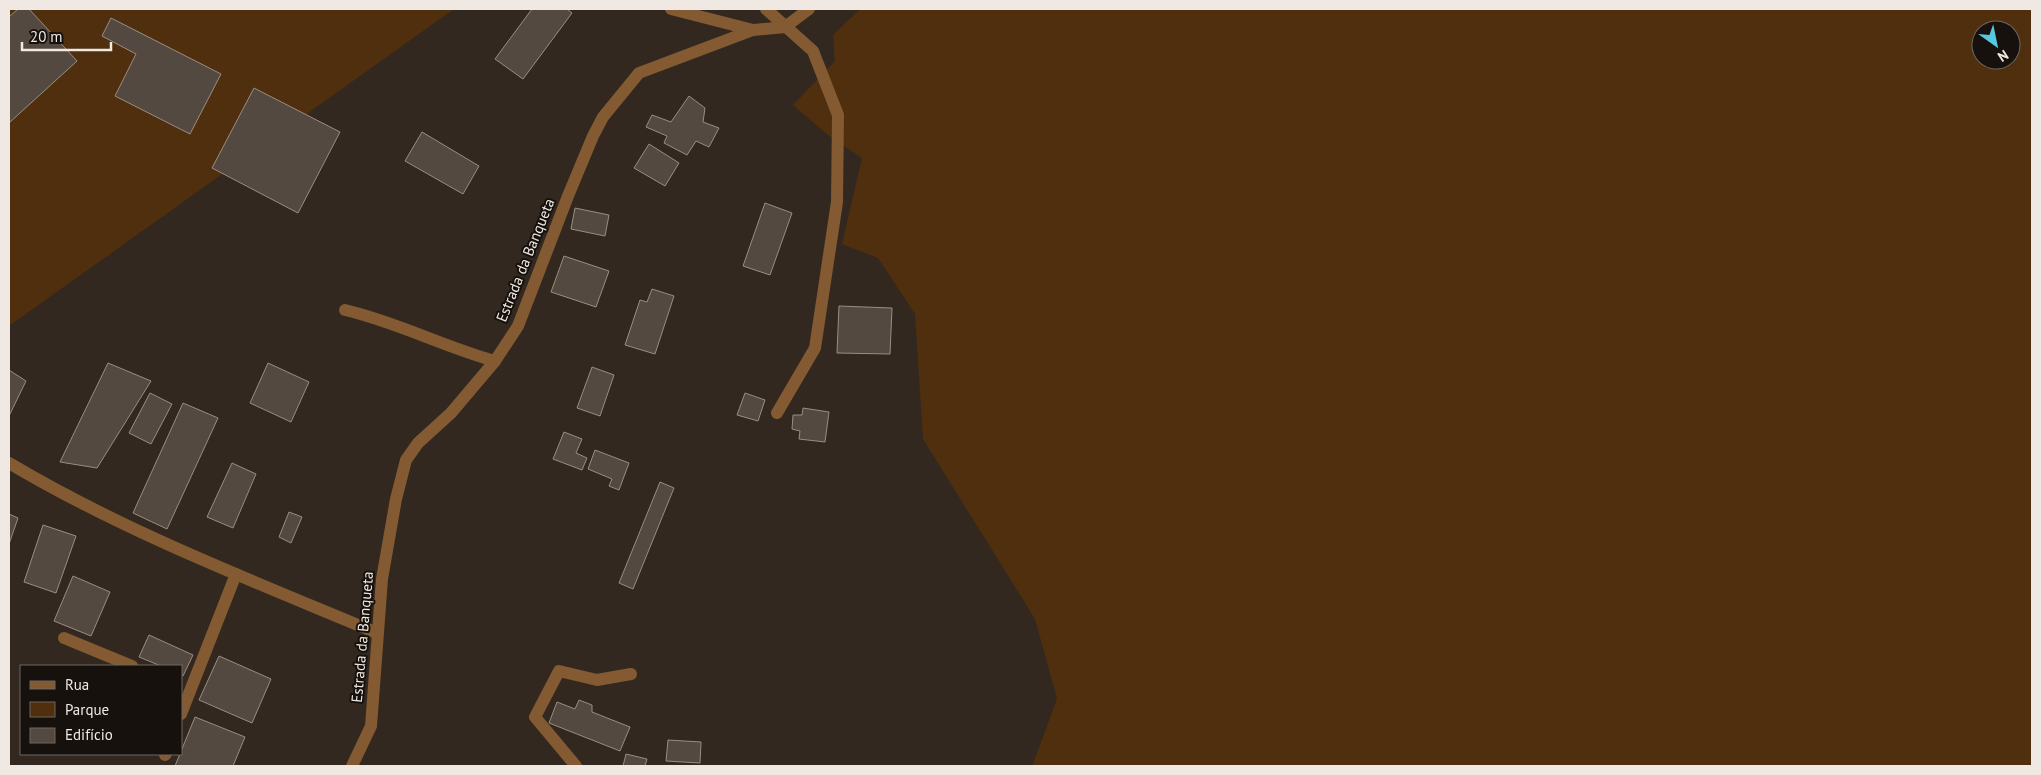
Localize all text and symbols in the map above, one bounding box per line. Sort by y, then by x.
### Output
scale bar [22,20,111,52]
north arrow [1971,20,2021,70]
text: 20 m [30,27,63,46]
text: N [1994,46,2012,66]
street label: Estrada da Banqueta [492,195,558,325]
street label: Estrada da Banqueta [347,571,377,703]
legend [20,665,182,755]
text: Rua [65,675,89,694]
text: Parque [65,700,109,719]
text: Edifício [65,725,113,744]

